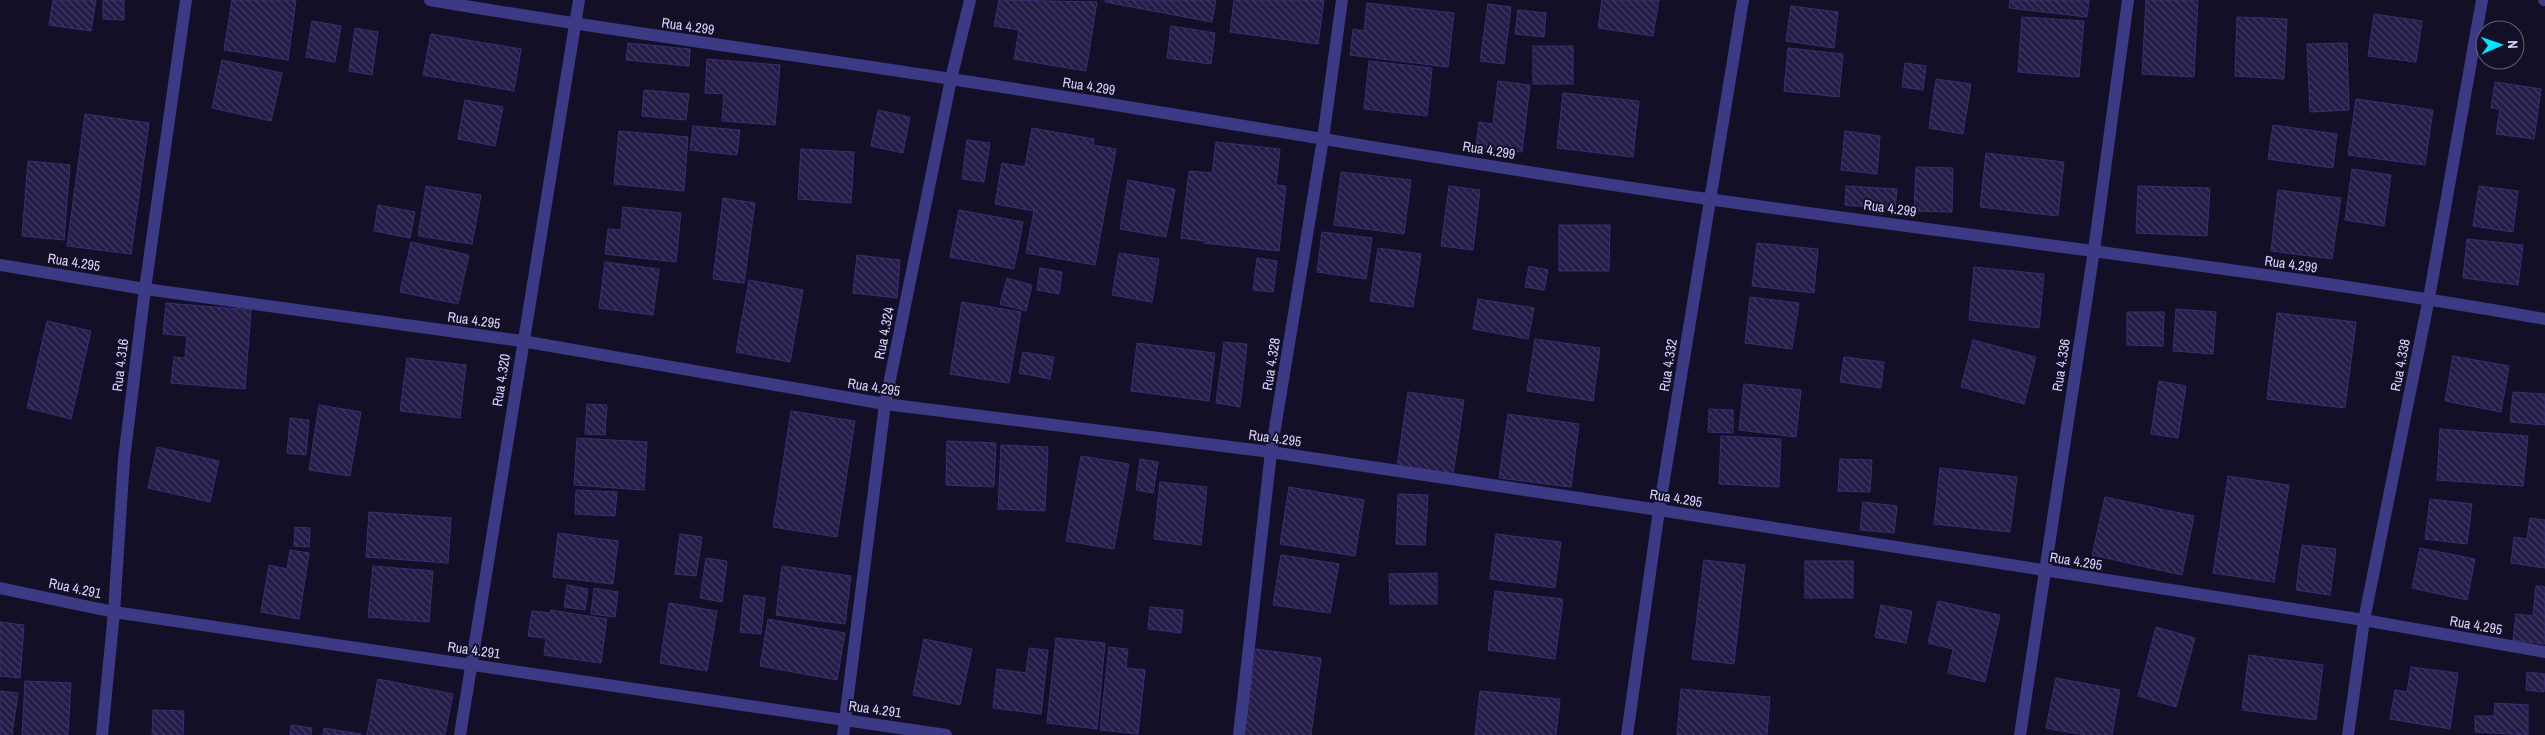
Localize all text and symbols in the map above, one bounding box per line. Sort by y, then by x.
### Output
street label: Rua 4.299 [661,13,715,39]
north arrow [2475,20,2525,70]
text: N [2504,40,2522,49]
street label: Rua 4.299 [1061,73,1117,99]
street label: Rua 4.299 [1461,137,1517,163]
street label: Rua 4.299 [1863,195,1917,221]
street label: Rua 4.295 [46,249,102,275]
street label: Rua 4.299 [2264,251,2318,277]
street label: Rua 4.324 [870,305,898,361]
street label: Rua 4.295 [447,307,501,333]
street label: Rua 4.328 [1258,336,1284,392]
street label: Rua 4.332 [1655,337,1681,393]
street label: Rua 4.336 [2048,337,2074,393]
street label: Rua 4.338 [2386,337,2414,393]
street label: Rua 4.316 [108,338,132,392]
street label: Rua 4.320 [488,352,514,408]
street label: Rua 4.295 [846,374,902,400]
street label: Rua 4.295 [1248,425,1302,451]
street label: Rua 4.295 [1648,485,1704,511]
street label: Rua 4.295 [2048,548,2104,574]
street label: Rua 4.291 [47,574,103,602]
street label: Rua 4.295 [2448,612,2504,638]
street label: Rua 4.291 [447,637,502,663]
street label: Rua 4.291 [848,696,903,722]

